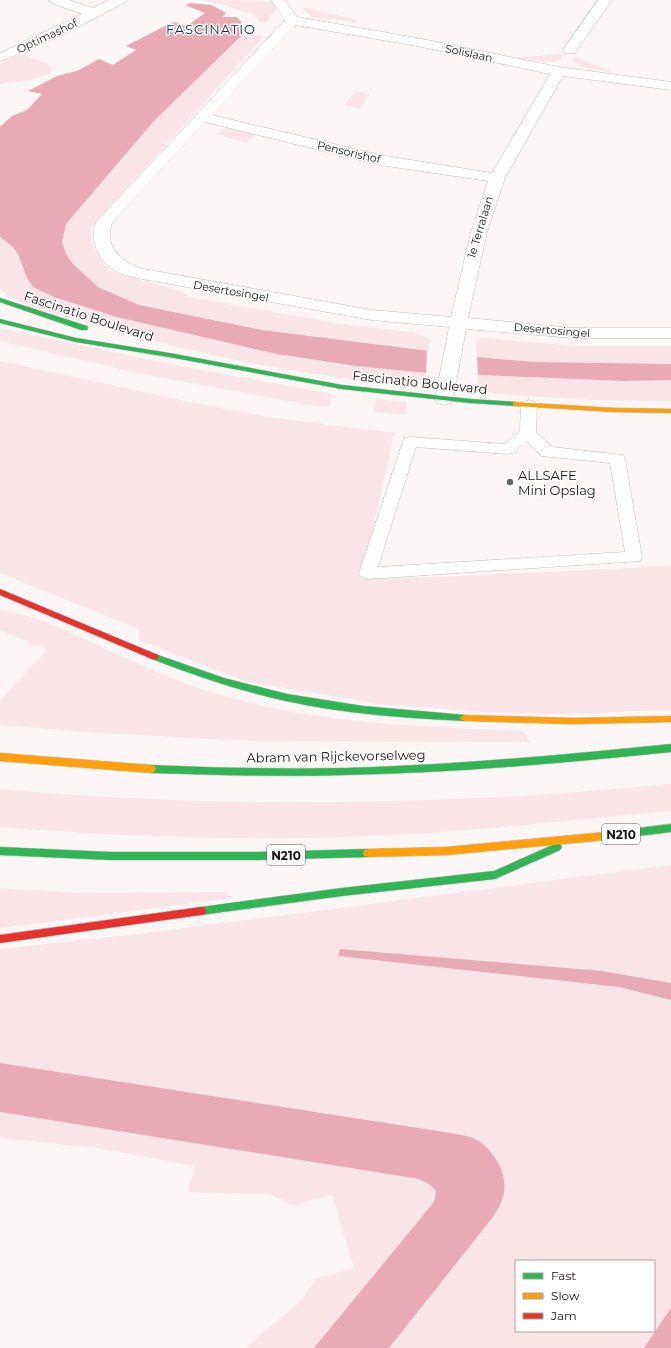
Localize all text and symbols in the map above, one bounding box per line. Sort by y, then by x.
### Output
street label: Optimashof [14,15,81,56]
district label: FASCINATIO [166,21,256,37]
street label: Solislaan [444,41,494,65]
street label: Pensorishof [316,138,383,166]
street label: 1e Terralaan [464,194,496,260]
street label: Desertosingel [192,277,270,305]
street label: Fascinatio Boulevard [22,287,156,345]
street label: Desertosingel [513,320,591,340]
street label: Fascinatio Boulevard [352,367,488,397]
place label: ALLSAFE Mini Opslag [518,467,596,498]
marker: ALLSAFE Mini Opslag [505,477,515,487]
street label: Abram van Rijckevorselweg [246,746,426,766]
road number: N210 [602,824,640,844]
road number: N210 [267,845,305,865]
legend [515,1260,655,1332]
text: Fast [551,1268,576,1283]
text: Slow [551,1288,580,1303]
text: Jam [550,1308,577,1323]

